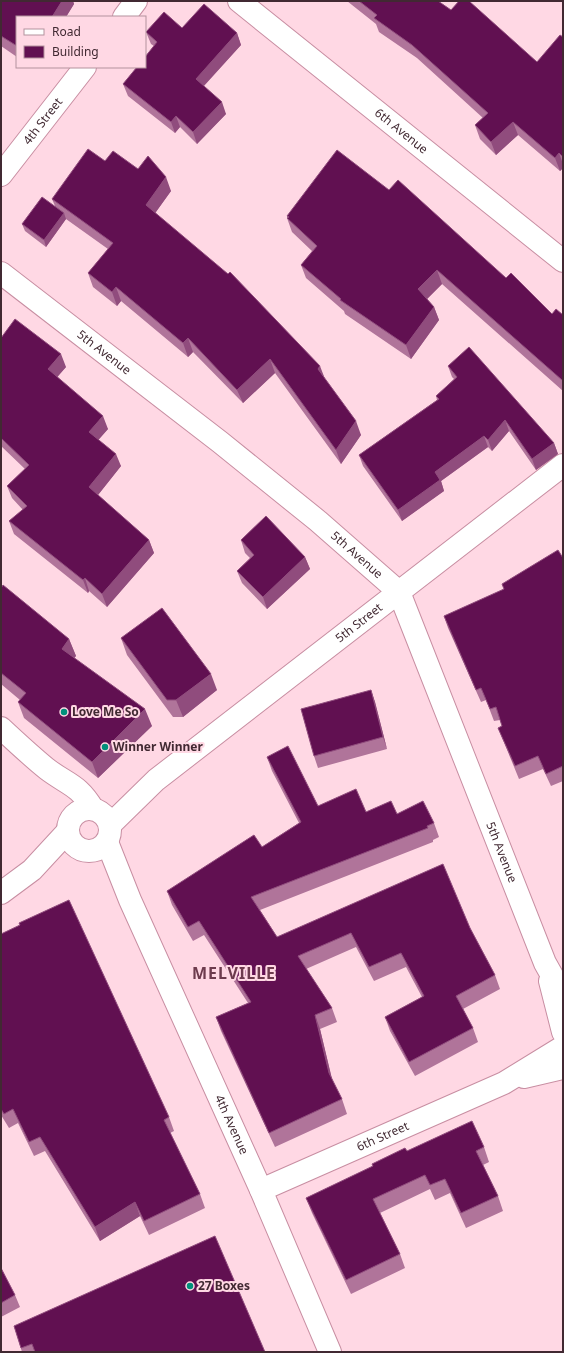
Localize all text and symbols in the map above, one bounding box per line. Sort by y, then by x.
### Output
legend [16,16,146,68]
text: Road [52,23,81,40]
text: Building [52,43,99,60]
street label: 4th Street [19,93,66,148]
street label: 6th Avenue [371,104,432,158]
street label: 5th Avenue [74,326,135,378]
street label: 5th Avenue [327,527,387,582]
street label: 5th Street [332,598,386,646]
place label: Love Me So [72,703,139,720]
marker: Love Me So [59,707,69,717]
place label: Winner Winner [113,738,203,755]
marker: Winner Winner [100,742,110,752]
street label: 5th Avenue [482,819,522,885]
district label: MELVILLE [192,962,276,984]
street label: 4th Avenue [211,1092,253,1157]
street label: 6th Street [354,1117,412,1155]
place label: 27 Boxes [198,1277,250,1294]
marker: 27 Boxes [185,1281,195,1291]

